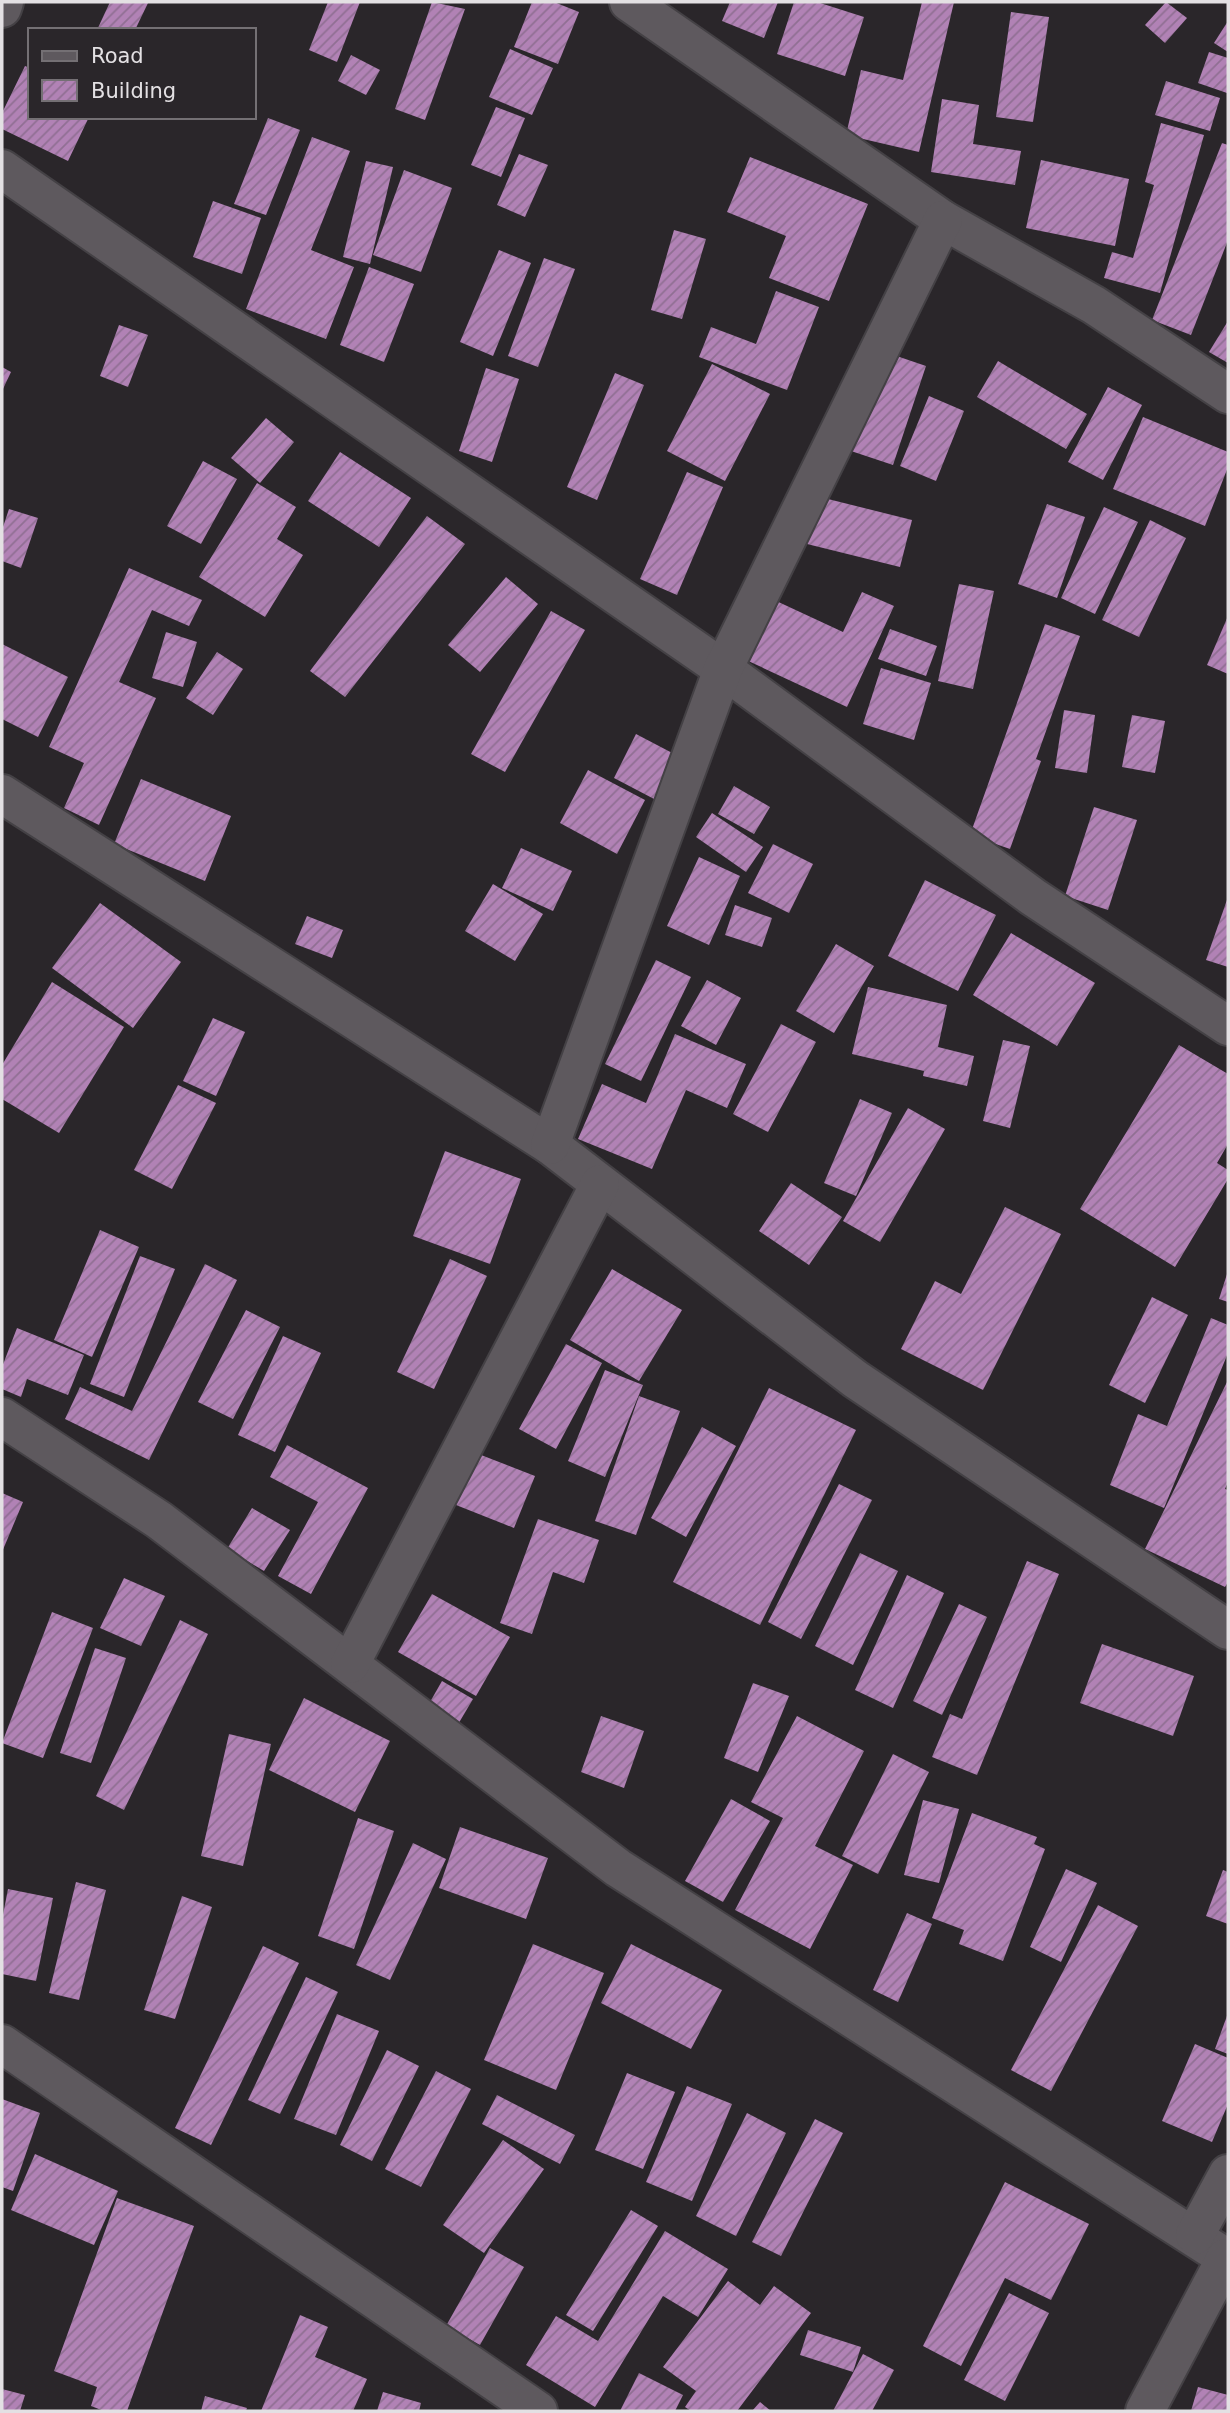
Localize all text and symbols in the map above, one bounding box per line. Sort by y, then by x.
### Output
legend [28,28,256,119]
text: Road [91,44,144,68]
text: Building [91,79,176,103]

